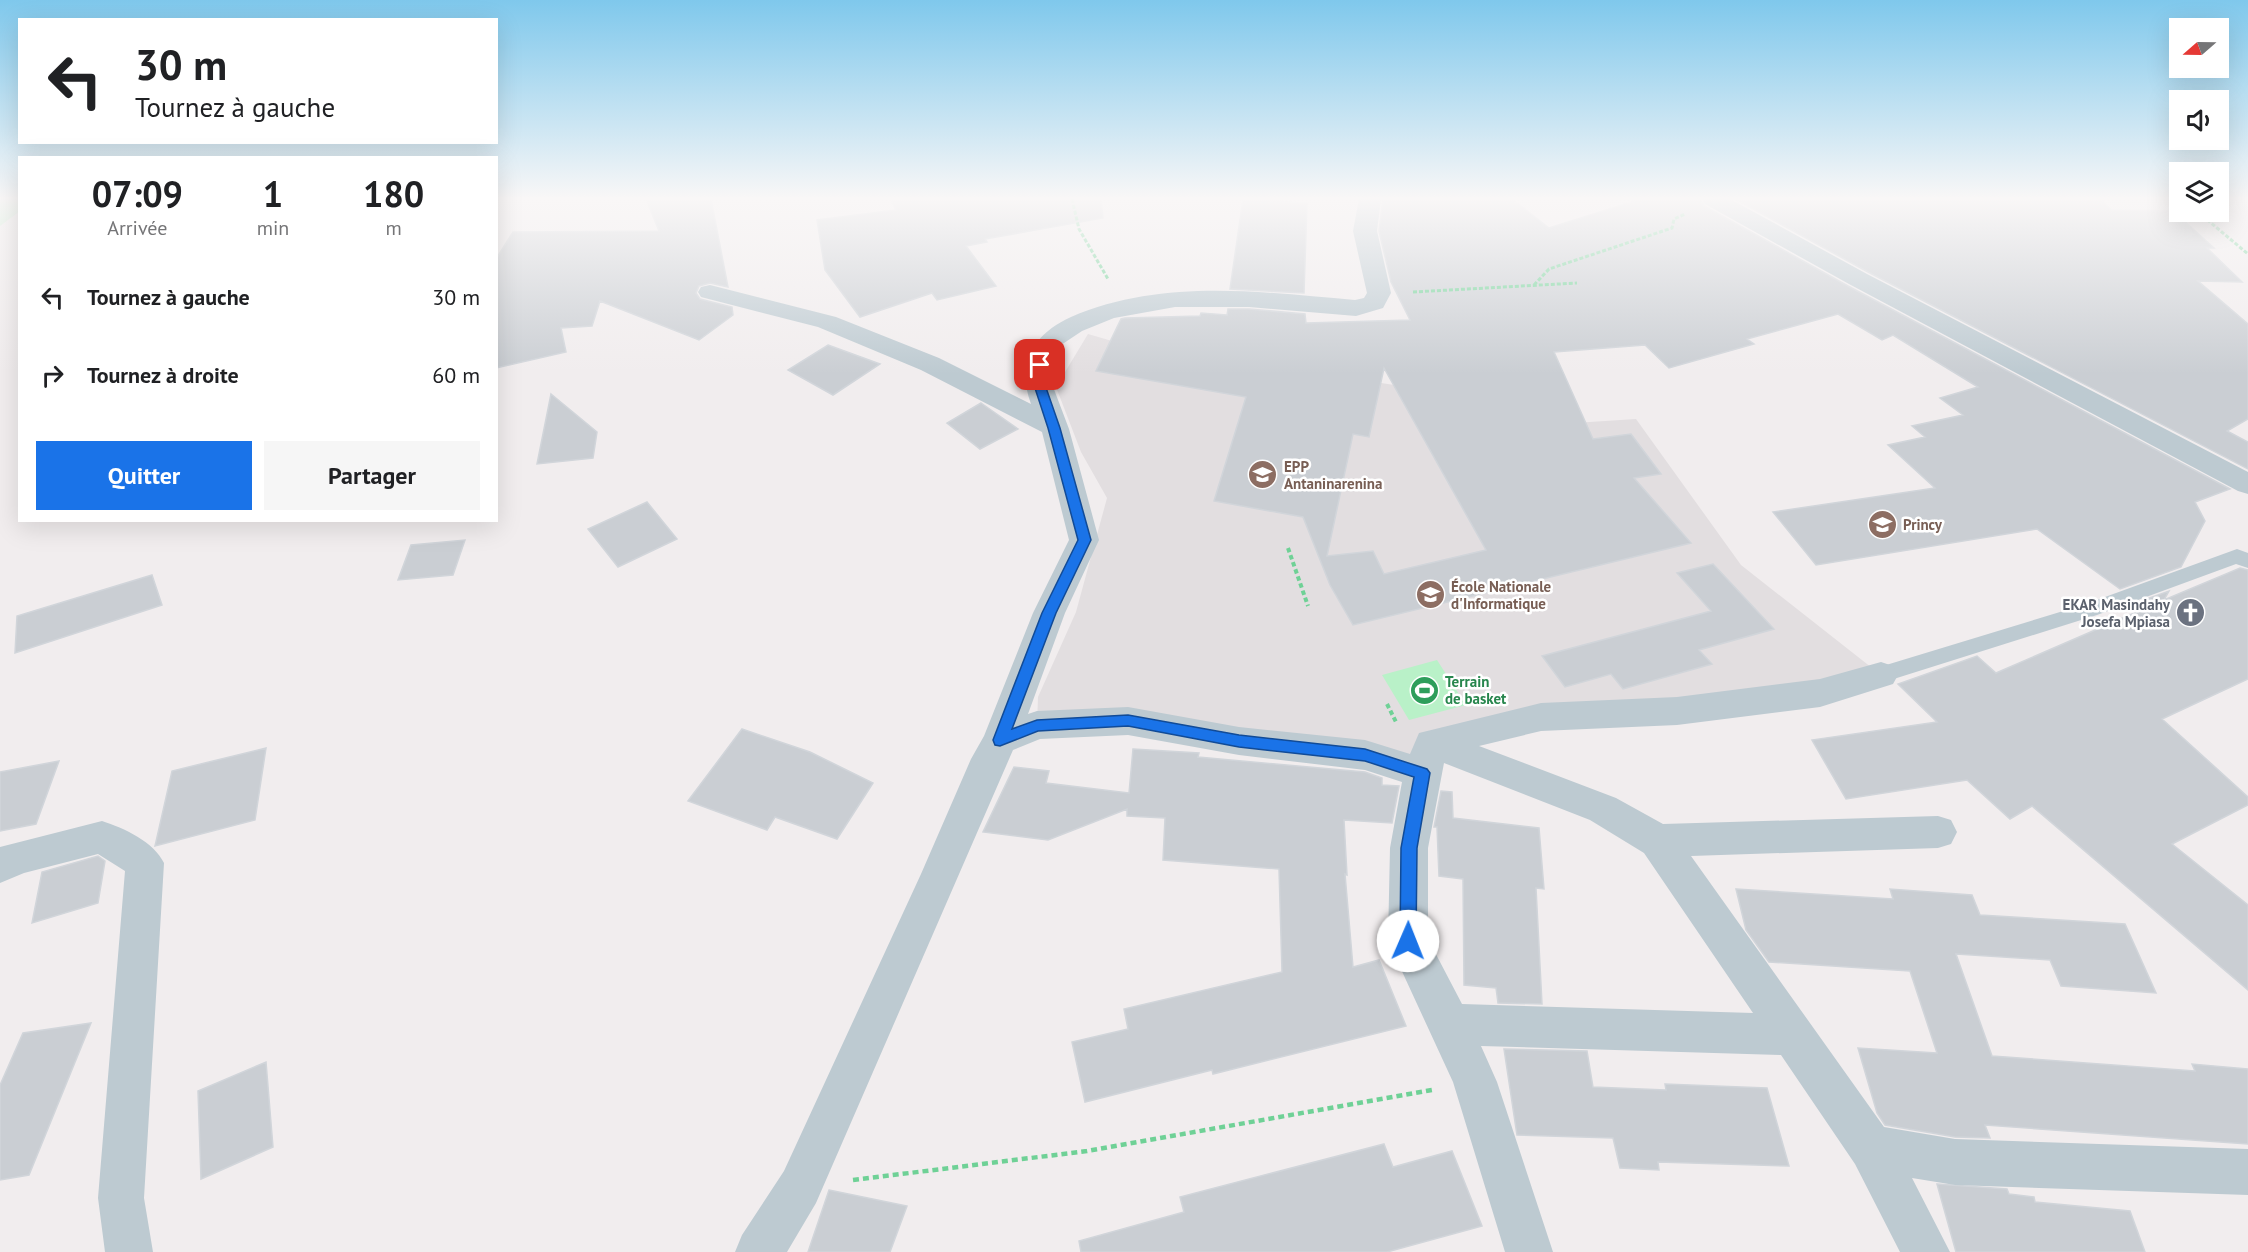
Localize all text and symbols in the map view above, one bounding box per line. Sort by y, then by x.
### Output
north arrow [2169,18,2229,78]
map controls [2169,18,2229,222]
text: 30 m [135,37,227,92]
icon: left [36,42,114,120]
text: Tournez à gauche [135,90,335,124]
button: sound [2169,90,2229,150]
button: layers [2169,162,2229,222]
text: 07:09 [92,170,183,217]
text: 1 [263,170,283,217]
text: 180 [363,170,424,217]
text: Arrivée [107,215,167,241]
text: min [257,215,289,241]
text: m [386,215,402,241]
icon: left [36,281,69,314]
text: Tournez à gauche [87,283,250,311]
text: 30 m [432,283,480,311]
pin [1014,339,1065,390]
icon: arrive [1023,348,1056,381]
icon: right [36,359,69,392]
text: Tournez à droite [87,361,239,389]
text: 60 m [432,361,480,389]
button: Quitter [36,441,252,510]
button: Partager [264,441,480,510]
place label: EPP Antaninarenina [1284,457,1382,493]
school or university icon: EPP Antaninarenina [1247,459,1279,491]
school or university icon: Princy [1866,508,1898,540]
place label: Princy [1903,515,1943,534]
place label: École Nationale d'Informatique [1451,577,1552,613]
school or university icon: École Nationale d'Informatique [1414,579,1446,611]
place label: EKAR Masindahy Josefa Mpiasa [2063,595,2171,631]
church icon: EKAR Masindahy Josefa Mpiasa [2175,597,2207,629]
place label: Terrain de basket [1445,672,1507,708]
sports icon: Terrain de basket [1408,674,1440,706]
position arrow [1376,909,1440,973]

